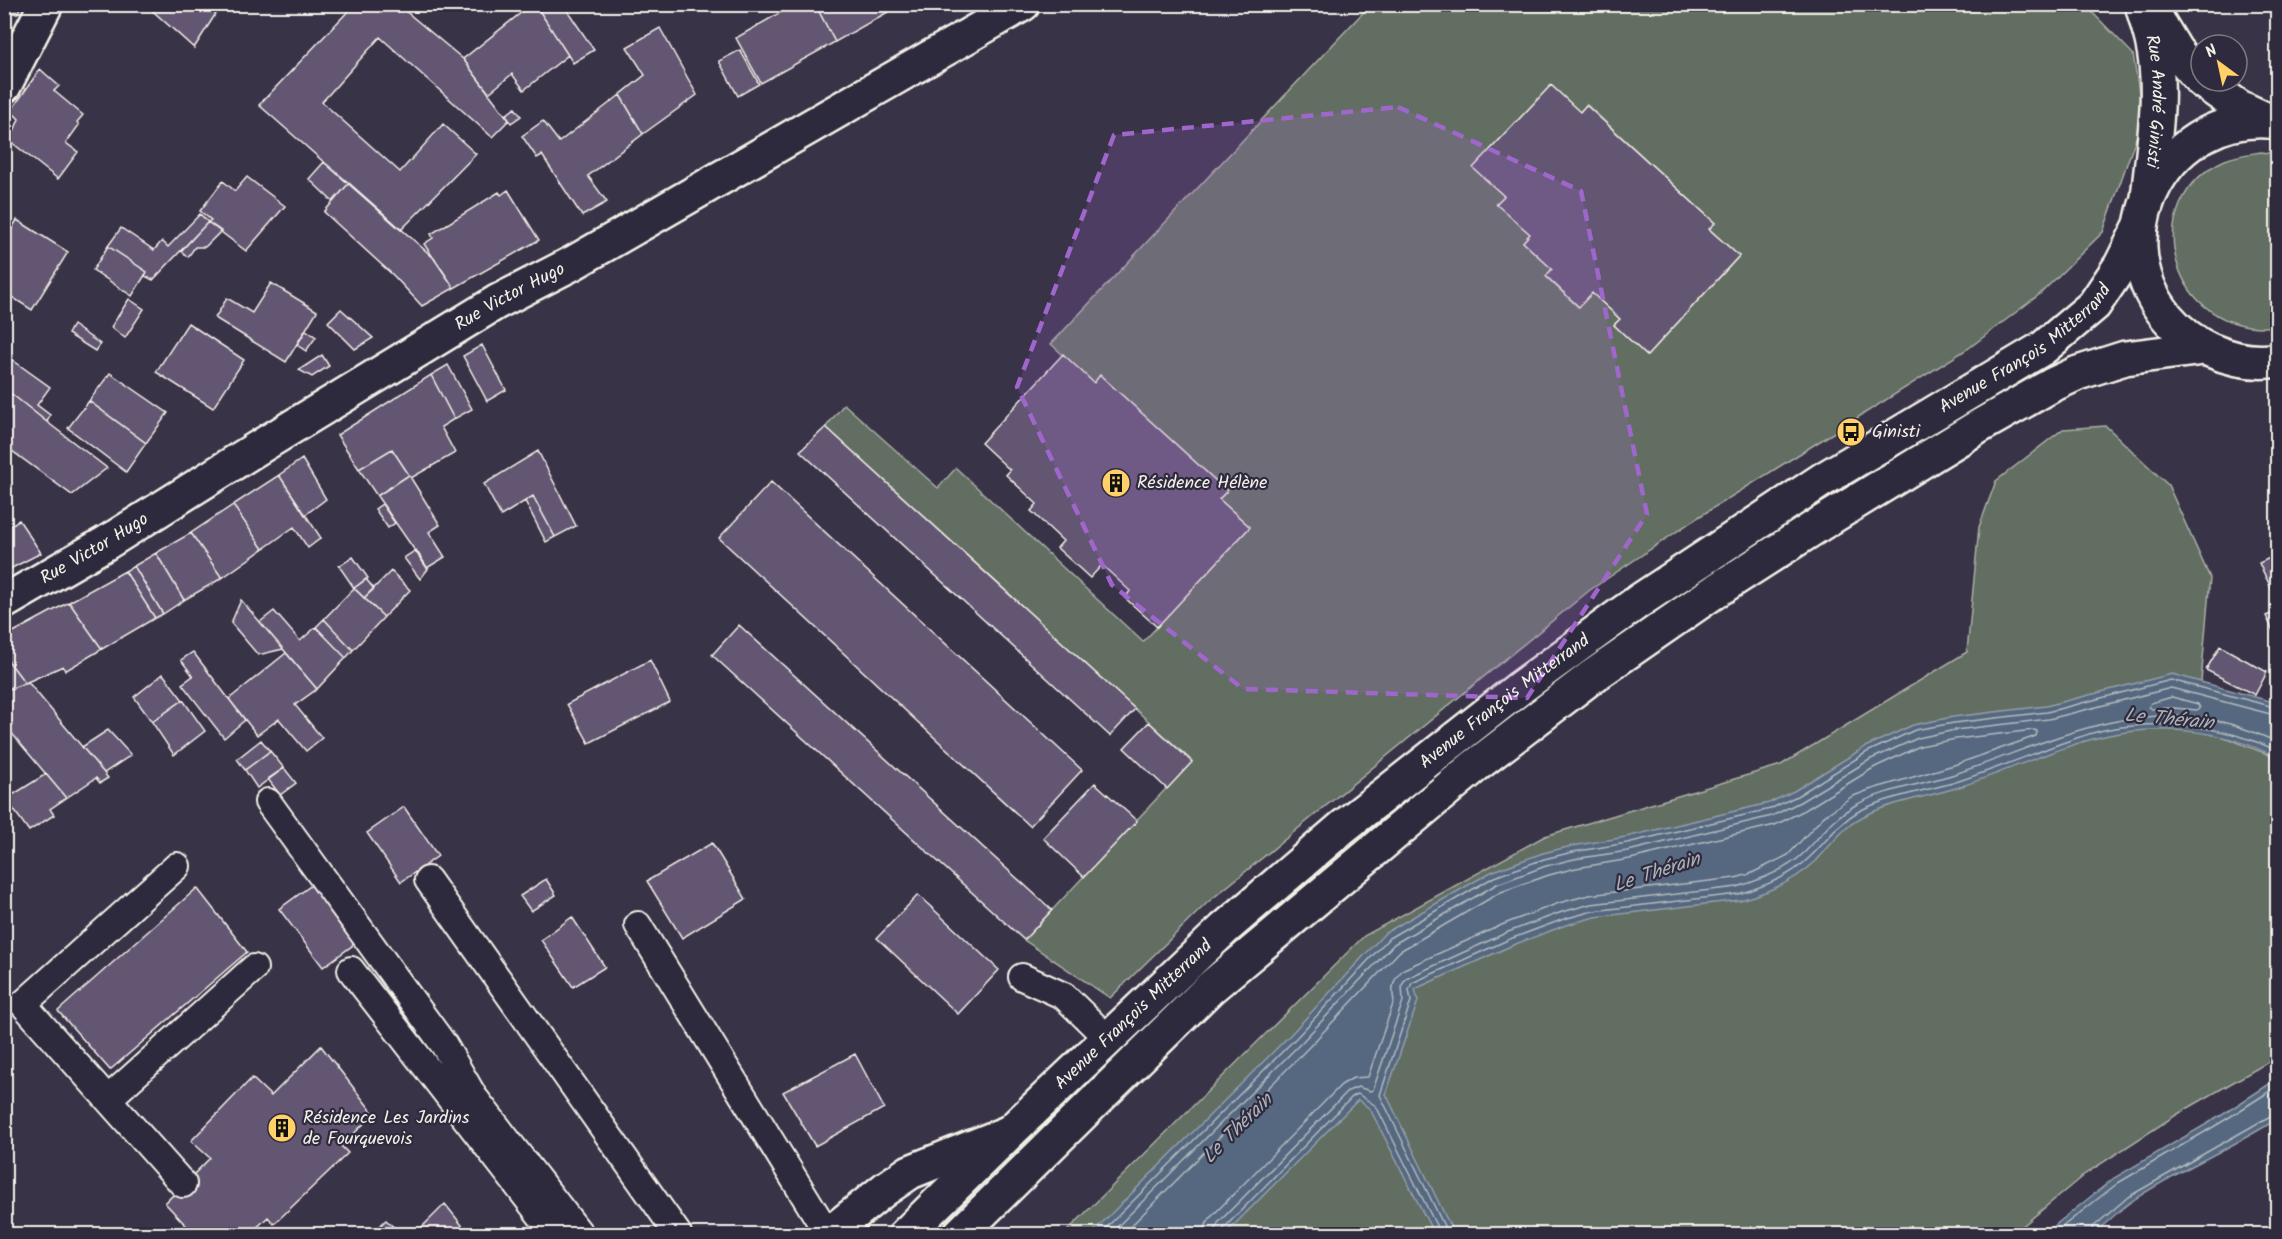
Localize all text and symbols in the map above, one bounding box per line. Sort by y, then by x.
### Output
street label: Rue André Ginisti [2137,32,2172,170]
north arrow [2189,33,2249,93]
text: N [2201,38,2223,65]
street label: Rue Victor Hugo [449,255,570,339]
street label: Avenue François Mitterrand [1933,277,2119,421]
bus stop icon: Ginisti [1835,416,1867,448]
place label: Ginisti [1872,418,1921,447]
building icon: Résidence Hélène [1100,467,1132,499]
place label: Résidence Hélène [1137,469,1267,498]
street label: Rue Victor Hugo [35,505,155,593]
street label: Avenue François Mitterrand [1413,626,1597,776]
water label: Le Thérain [2123,700,2216,740]
water label: Le Thérain [1609,844,1706,902]
street label: Avenue François Mitterrand [1048,932,1220,1097]
water label: Le Thérain [1195,1085,1282,1172]
place label: Résidence Les Jardins de Fourquevois [303,1104,470,1154]
building icon: Résidence Les Jardins de Fourquevois [266,1112,298,1144]

